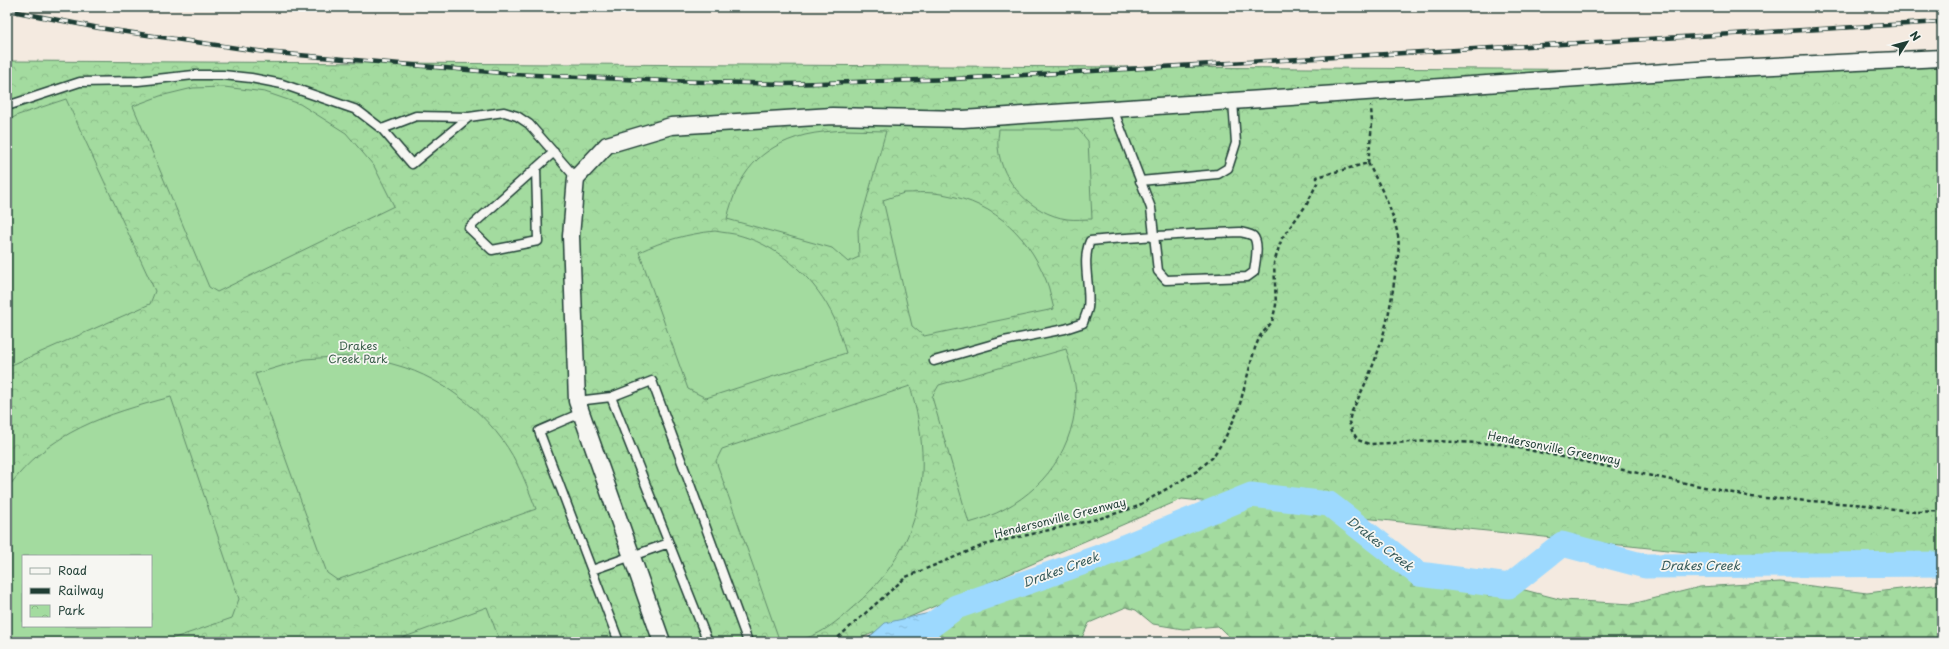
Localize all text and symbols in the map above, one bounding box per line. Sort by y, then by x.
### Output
north arrow [1887,22,1927,62]
text: N [1906,27,1925,45]
park label: Drakes Creek Park [328,337,388,367]
street label: Hendersonville Greenway [1486,426,1622,469]
street label: Hendersonville Greenway [992,493,1127,542]
water label: Drakes Creek [1344,512,1418,575]
water label: Drakes Creek [1020,547,1102,591]
legend [22,555,152,627]
water label: Drakes Creek [1660,556,1741,574]
text: Road [58,561,87,579]
text: Railway [58,581,104,599]
text: Park [58,601,85,619]

